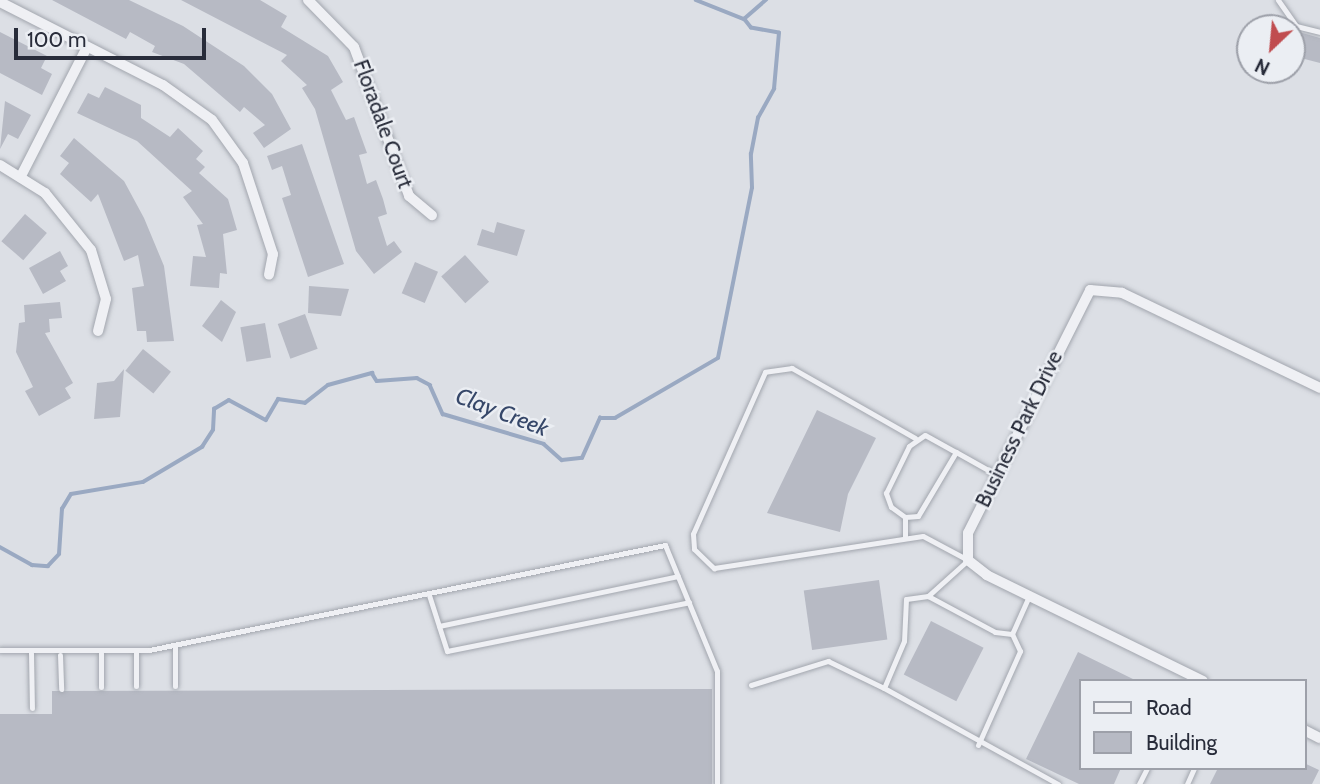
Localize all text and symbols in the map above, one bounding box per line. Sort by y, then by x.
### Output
scale bar [18,14,210,58]
north arrow [1236,14,1306,84]
text: 100 m [27,27,86,52]
text: N [1251,53,1274,80]
street label: Floradale Court [348,56,418,192]
street label: Business Park Drive [970,347,1068,511]
water label: Clay Creek [452,382,552,442]
legend [1078,679,1306,770]
text: Road [1146,695,1192,720]
text: Building [1146,730,1217,755]

